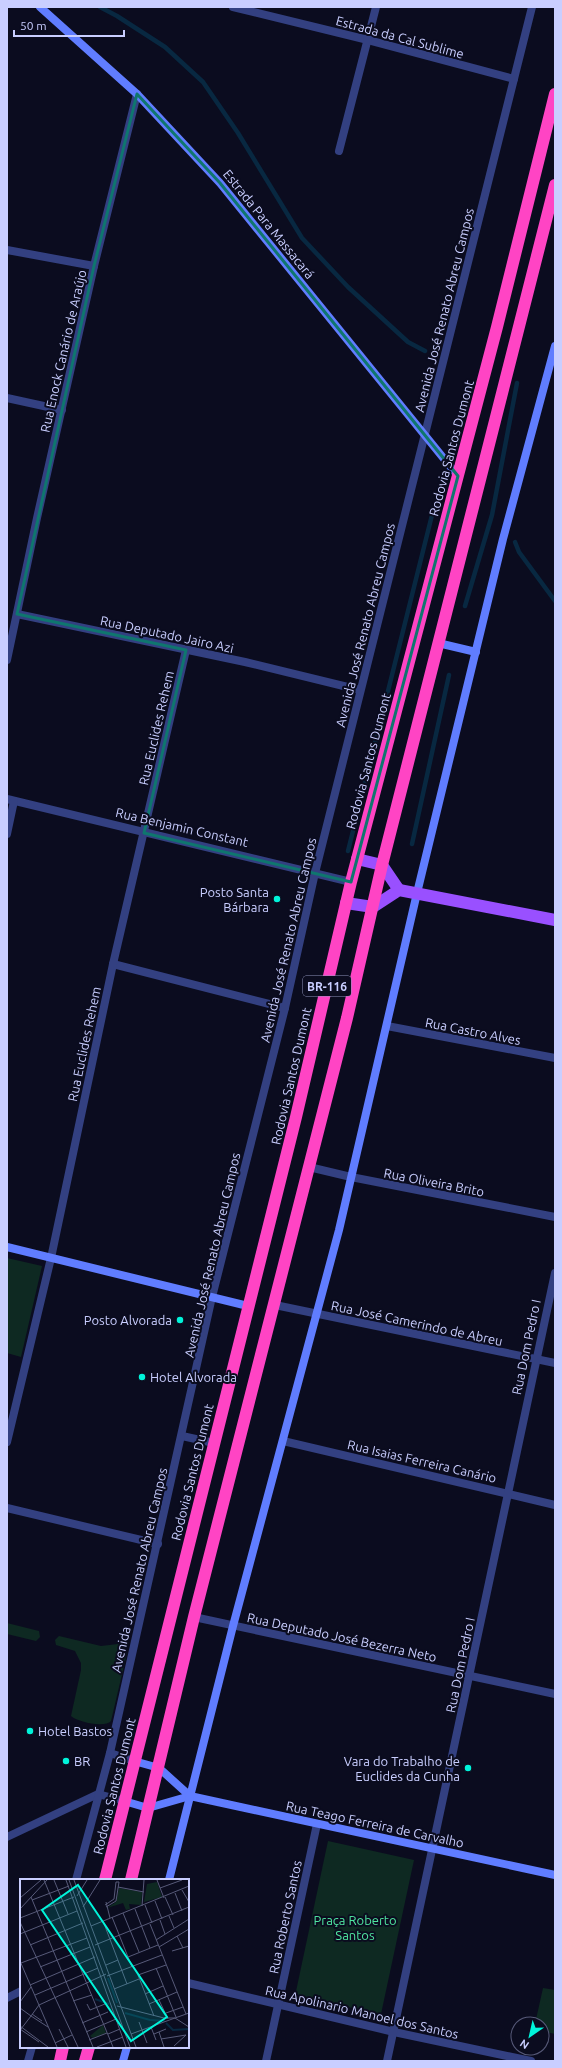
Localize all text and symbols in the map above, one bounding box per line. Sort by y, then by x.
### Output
scale bar [14,12,124,38]
street label: Estrada da Cal Sublime [334,13,466,61]
text: 50 m [20,19,47,32]
street label: Estrada Para Massacará [221,167,317,281]
street label: Avenida José Renato Abreu Campos [412,206,476,413]
street label: Rua Enock Canário de Araújo [37,268,89,434]
street label: Rodovia Santos Dumont [426,378,476,518]
street label: Avenida José Renato Abreu Campos [333,521,397,728]
street label: Rua Deputado Jairo Azi [99,613,235,655]
street label: Rua Euclides Rehem [136,669,176,787]
street label: Rodovia Santos Dumont [343,691,393,831]
street label: Rua Benjamin Constant [114,805,250,849]
street label: Avenida José Renato Abreu Campos [258,836,318,1044]
place label: Posto Santa Bárbara [200,885,269,914]
marker: Posto Santa Bárbara [272,894,282,904]
road number: BR-116 [303,976,351,996]
street label: Rua Euclides Rehem [65,985,103,1103]
street label: Rodovia Santos Dumont [268,1006,314,1146]
street label: Rua Castro Alves [424,1015,522,1047]
street label: Avenida José Renato Abreu Campos [182,1151,242,1359]
street label: Rua Oliveira Brito [383,1165,485,1199]
street label: Rua José Camerindo de Abreu [330,1298,504,1348]
street label: Rua Dom Pedro I [509,1298,543,1396]
place label: Posto Alvorada [84,1313,172,1327]
marker: Posto Alvorada [175,1315,185,1325]
place label: Hotel Alvorada [150,1370,237,1384]
marker: Hotel Alvorada [137,1372,147,1382]
street label: Rodovia Santos Dumont [168,1402,216,1542]
street label: Rua Isaias Ferreira Canário [346,1437,498,1485]
street label: Avenida José Renato Abreu Campos [109,1466,169,1674]
street label: Rua Deputado José Bezerra Neto [246,1610,438,1664]
street label: Rua Dom Pedro I [443,1616,477,1714]
street label: Rodovia Santos Dumont [90,1716,138,1856]
place label: Hotel Bastos [38,1724,113,1738]
marker: Hotel Bastos [25,1726,35,1736]
place label: BR [74,1754,90,1768]
place label: Vara do Trabalho de Euclides da Cunha [344,1754,460,1783]
marker: BR [61,1756,71,1766]
marker: Vara do Trabalho de Euclides da Cunha [463,1763,473,1773]
street label: Rua Teago Ferreira de Carvalho [285,1798,465,1850]
street label: Rua Roberto Santos [266,1859,304,1975]
inset map [20,1879,189,2048]
park label: Praça Roberto Santos [313,1913,397,1942]
street label: Rua Apolinario Manoel dos Santos [264,1983,460,2041]
north arrow [510,2016,550,2056]
text: N [518,2037,531,2052]

